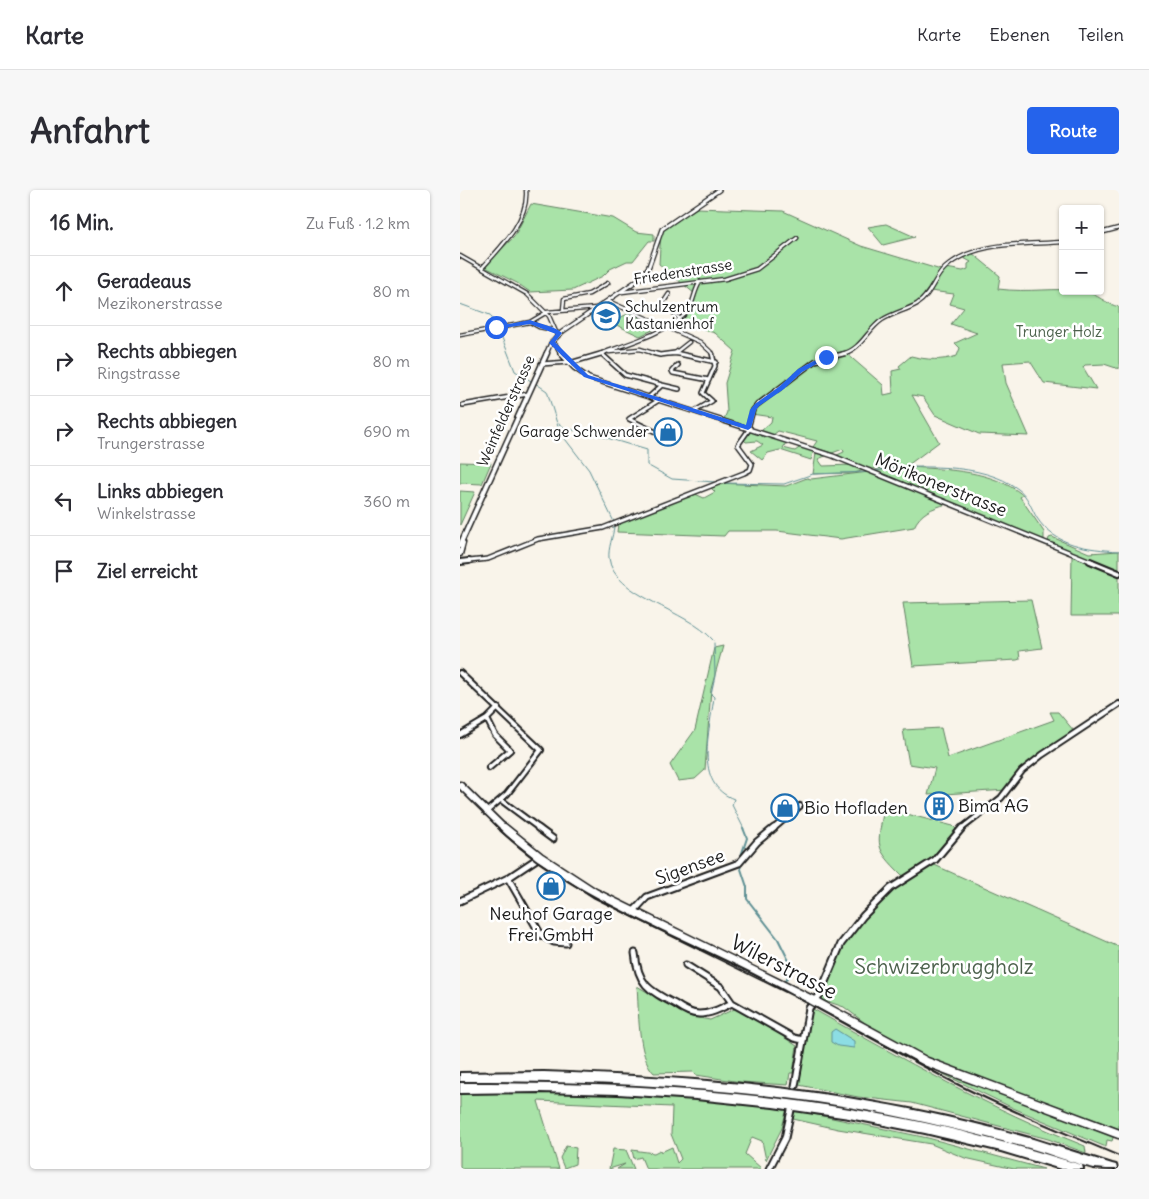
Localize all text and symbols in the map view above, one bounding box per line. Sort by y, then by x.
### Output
text: Karte [25,20,84,50]
text: Karte [917,23,961,46]
text: Ebenen [989,23,1050,46]
text: Teilen [1078,23,1124,46]
button: Route [1027,107,1119,154]
text: Anfahrt [30,108,150,152]
map controls [1059,205,1104,295]
button: + [1059,205,1104,250]
text: 16 Min. [50,209,114,236]
text: Zu Fuß · 1.2 km [306,213,410,233]
button: − [1059,250,1104,295]
street label: Friedenstrasse [633,254,733,289]
text: Geradeaus [97,269,191,293]
icon: ahead [50,277,78,305]
text: 80 m [372,281,410,301]
text: Mezikonerstrasse [97,293,223,313]
place label: Schulzentrum Kastanienhof [625,297,718,333]
school or university icon: Schulzentrum Kastanienhof [591,301,621,331]
route start [485,316,508,339]
park label: Trunger Holz [1016,322,1102,341]
text: Rechts abbiegen [97,339,237,363]
route end [815,346,838,369]
icon: right [50,347,78,375]
text: 80 m [372,351,410,371]
street label: Weinfelderstrasse [472,352,539,470]
text: Ringstrasse [97,363,180,383]
text: Rechts abbiegen [97,409,237,433]
icon: right [50,417,78,445]
shop icon: Garage Schwender [653,417,683,447]
text: 690 m [363,421,410,441]
place label: Garage Schwender [519,422,649,441]
text: Trungerstrasse [97,433,205,453]
street label: Mörikonerstrasse [872,448,1011,521]
text: Links abbiegen [97,479,224,503]
icon: left [50,487,78,515]
text: 360 m [363,491,410,511]
text: Winkelstrasse [97,503,196,523]
icon: arrive [50,557,78,585]
text: Ziel erreicht [97,559,198,583]
building icon: Bima AG [924,791,954,821]
shop icon: Bio Hofladen [770,793,800,823]
place label: Bima AG [958,794,1029,817]
place label: Bio Hofladen [804,796,908,819]
street label: Sigensee [652,843,728,890]
shop icon: Neuhof Garage Frei GmbH [536,871,566,901]
place label: Neuhof Garage Frei GmbH [489,902,613,946]
street label: Wilerstrasse [727,928,842,1005]
park label: Schwizerbruggholz [854,953,1034,980]

